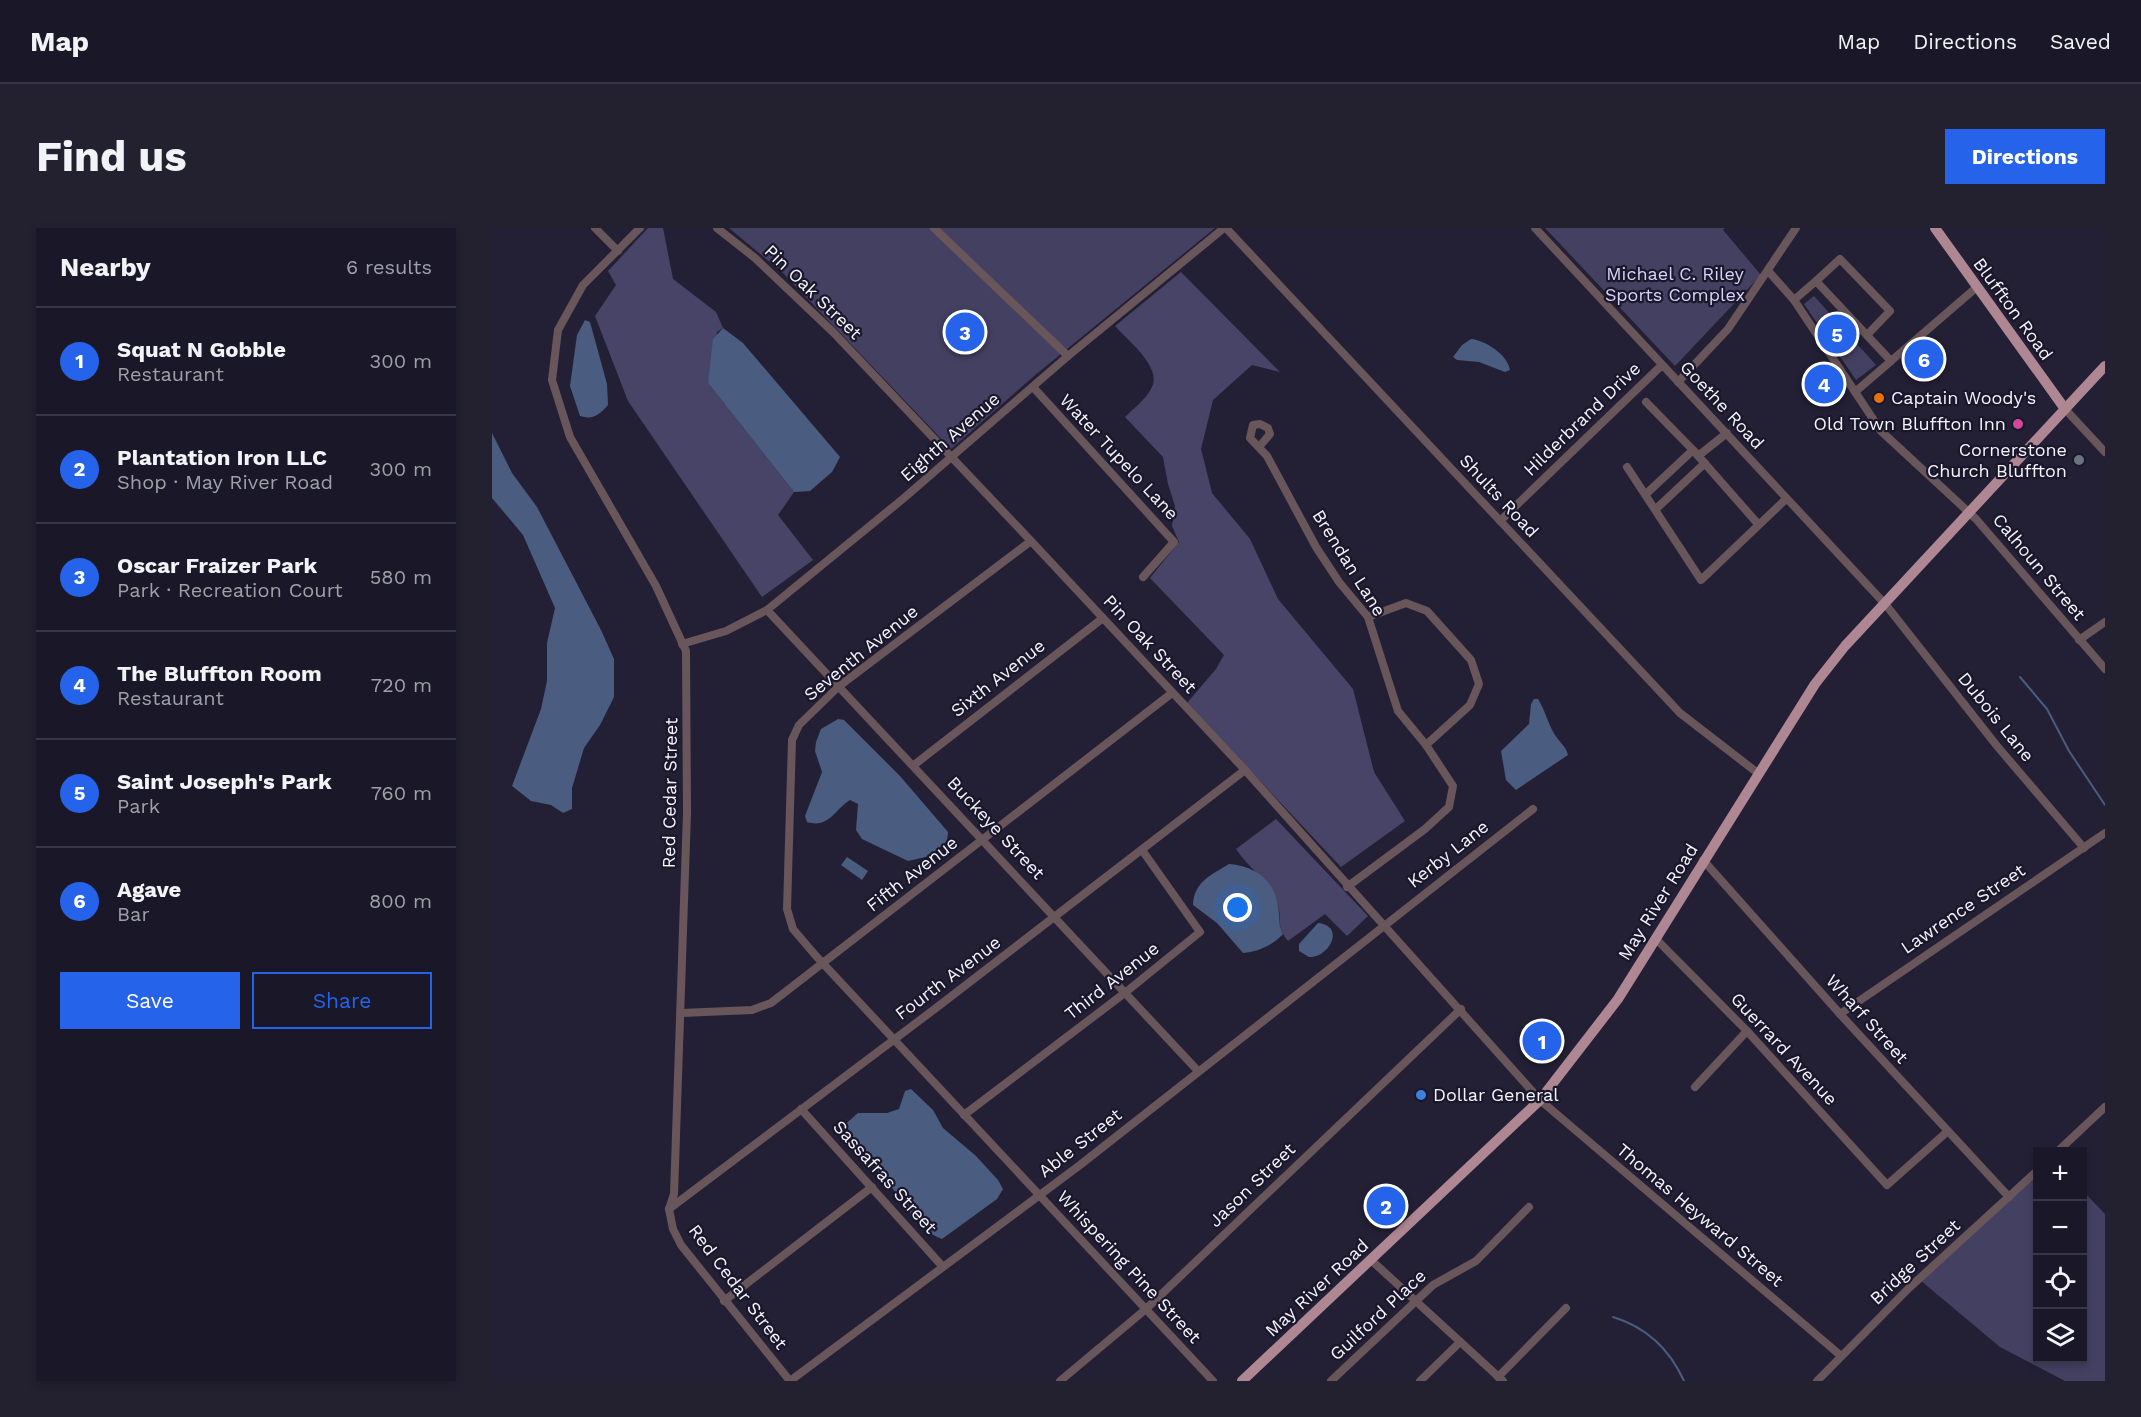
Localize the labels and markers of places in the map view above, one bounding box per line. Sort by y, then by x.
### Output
pin: 3 [946,310,984,354]
pin: 5 [1818,312,1856,356]
pin: 6 [1904,336,1944,382]
pin: 4 [1804,362,1844,406]
place label: Captain Woody's [1891,387,2036,408]
marker: Captain Woody's [1872,391,1886,405]
place label: Old Town Bluffton Inn [1814,413,2006,434]
marker: Old Town Bluffton Inn [2011,417,2025,431]
place label: Cornerstone Church Bluffton [1927,439,2067,481]
marker: Cornerstone Church Bluffton [2072,453,2086,467]
pin: 1 [1522,1018,1562,1064]
place label: Dollar General [1433,1084,1559,1105]
marker: Dollar General [1414,1088,1428,1102]
pin: 2 [1366,1184,1406,1228]

